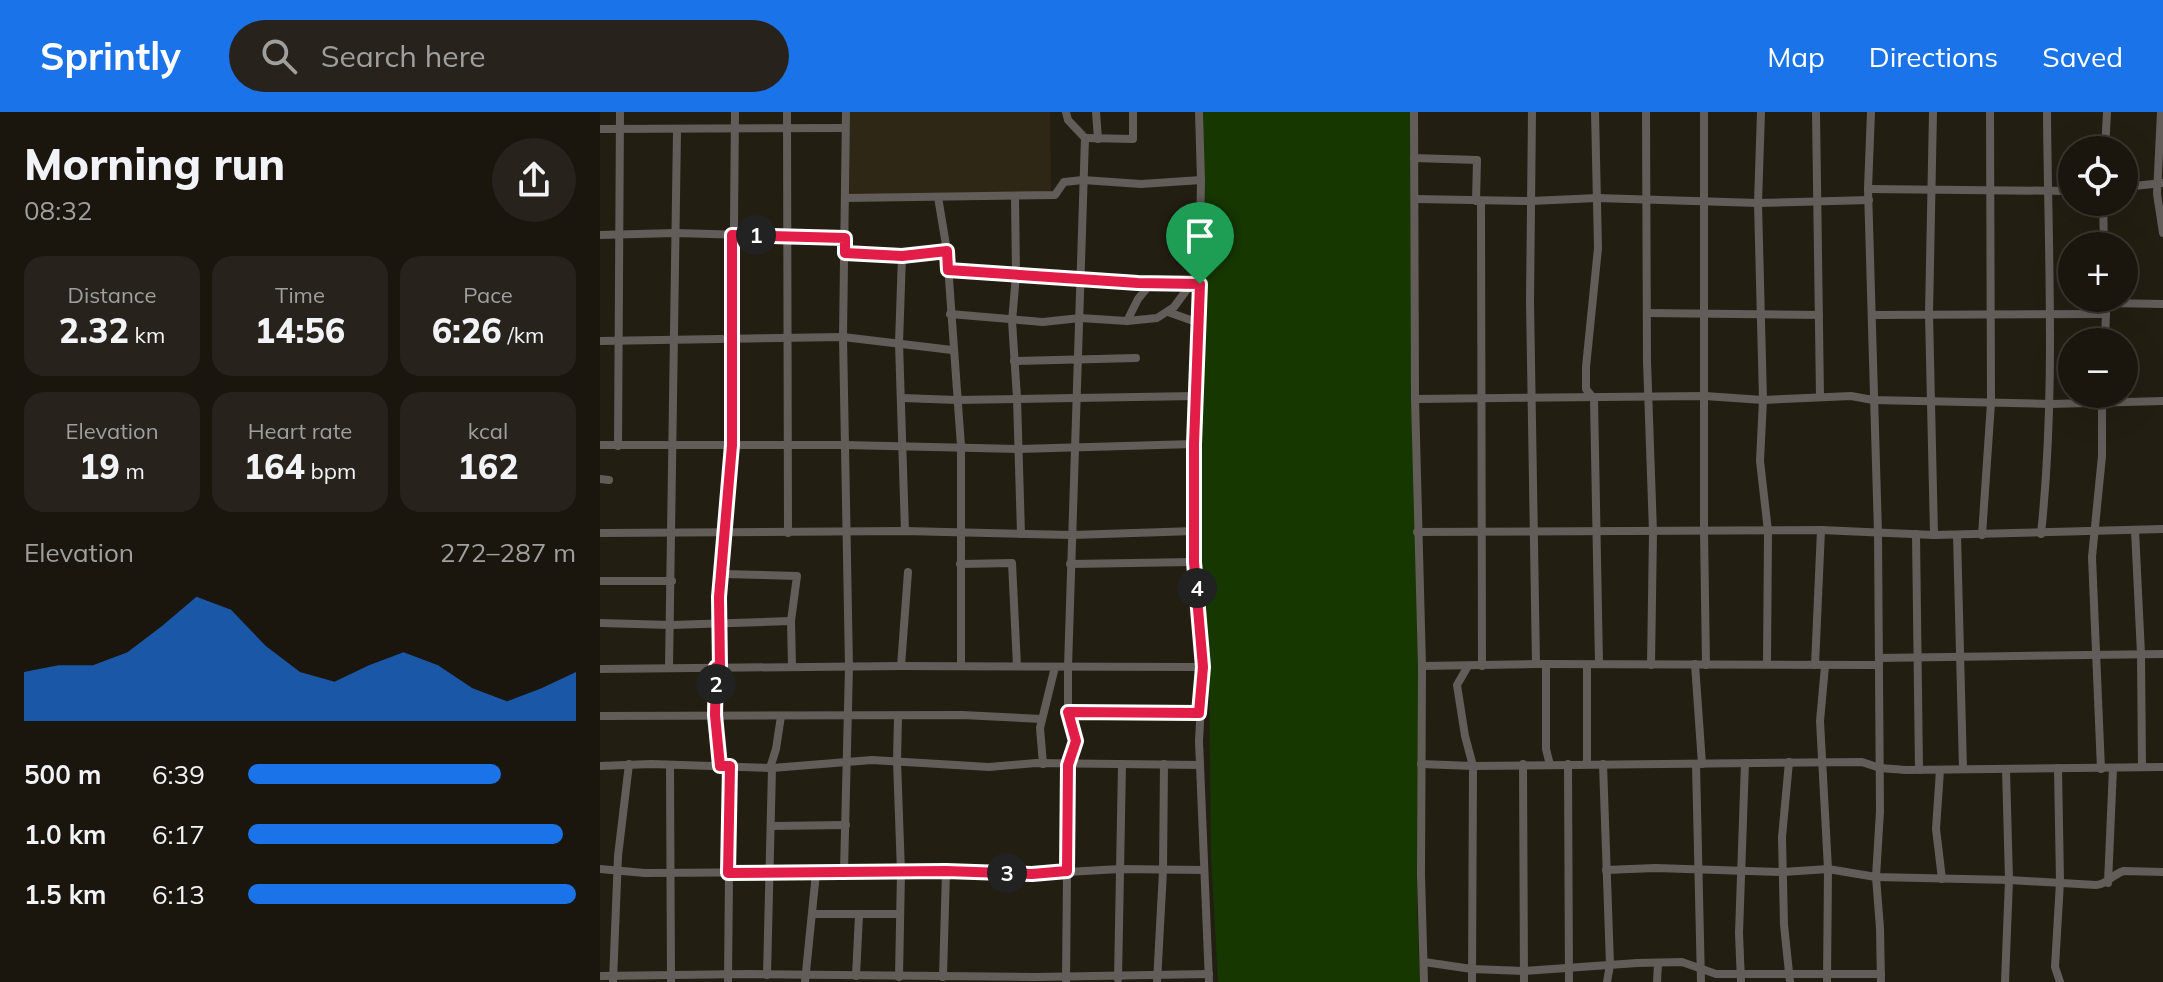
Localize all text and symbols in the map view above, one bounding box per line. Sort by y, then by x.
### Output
search box [229,20,789,92]
text: Sprintly [40,32,181,80]
icon: search [257,34,301,78]
text: Search here [321,37,486,75]
text: Map [1767,39,1825,74]
text: Directions [1869,39,1998,74]
text: Saved [2042,39,2123,74]
text: Morning run [24,136,285,191]
map controls [2058,136,2138,408]
button: locate [2058,136,2138,216]
button: share [492,138,576,222]
text: 08:32 [24,194,92,227]
pin [1166,202,1234,284]
icon: arrive [1178,214,1222,258]
pin: 1 [736,215,776,255]
text: 1 [749,221,763,249]
button: + [2058,232,2138,312]
text: Distance [68,281,156,309]
text: Time [275,281,325,309]
text: Pace [463,281,513,309]
text: 2.32 [59,309,129,352]
text: 14:56 [255,309,345,352]
text: 6:26 [432,309,502,352]
text: km [129,321,165,349]
text: /km [502,321,544,349]
button: − [2058,328,2138,408]
text: Elevation [65,417,159,445]
text: Heart rate [248,417,352,445]
text: kcal [468,417,508,445]
text: 19 [79,445,120,488]
text: 164 [244,445,305,488]
text: 162 [457,445,519,488]
text: m [120,457,145,485]
text: bpm [305,457,356,485]
text: Elevation [24,536,134,569]
text: 272–287 m [440,536,576,569]
pin: 4 [1177,568,1217,608]
text: 4 [1190,574,1204,602]
pin: 2 [696,664,736,704]
text: 2 [709,670,723,698]
text: 500 m [24,758,101,791]
text: 6:39 [152,758,205,791]
text: 1.0 km [24,818,107,851]
text: 6:17 [152,818,205,851]
pin: 3 [987,853,1027,893]
text: 3 [1000,859,1014,887]
text: 1.5 km [24,878,107,911]
text: 6:13 [152,878,205,911]

